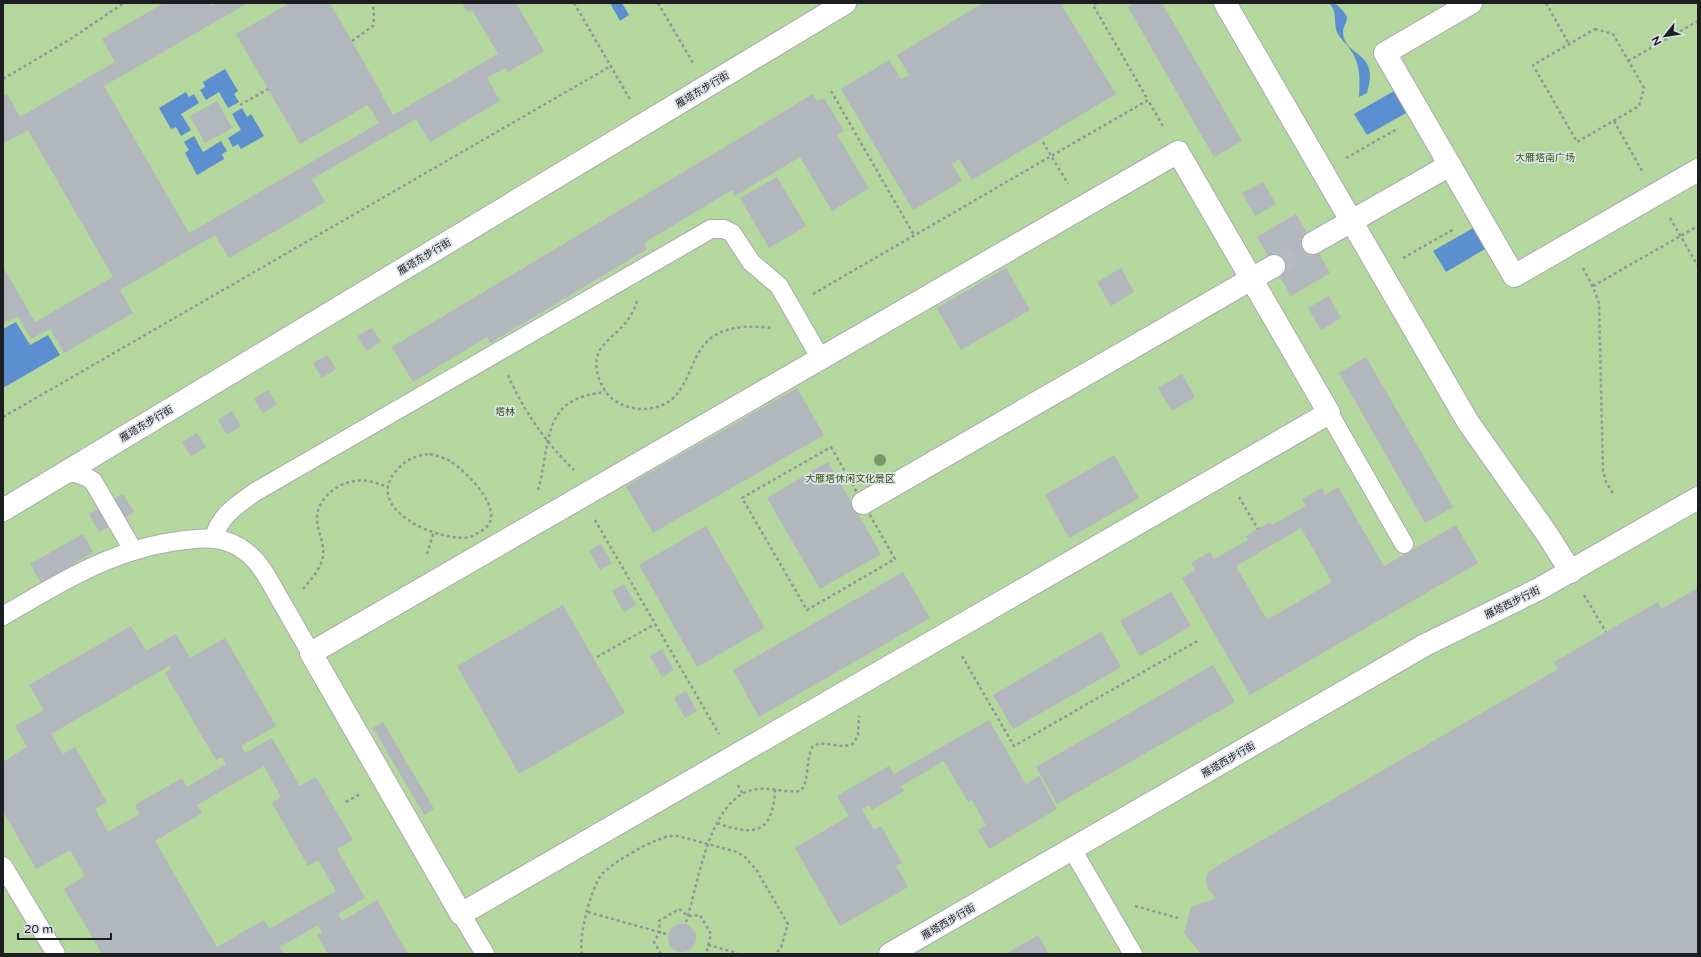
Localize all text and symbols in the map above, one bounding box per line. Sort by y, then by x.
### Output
north arrow [1645,16,1685,56]
text: N [1649,34,1665,48]
street label: 雁塔东步行街 [674,69,731,110]
park label: 大雁塔南广场 [1515,152,1575,164]
street label: 雁塔东步行街 [396,236,453,277]
street label: 雁塔东步行街 [118,403,175,444]
park label: 塔林 [495,406,515,418]
park label: 大雁塔休闲文化景区 [805,473,895,485]
street label: 雁塔西步行街 [1483,584,1542,621]
street label: 雁塔西步行街 [1200,740,1257,780]
street label: 雁塔西步行街 [920,902,977,942]
scale bar [18,915,111,941]
text: 20 m [24,922,53,936]

